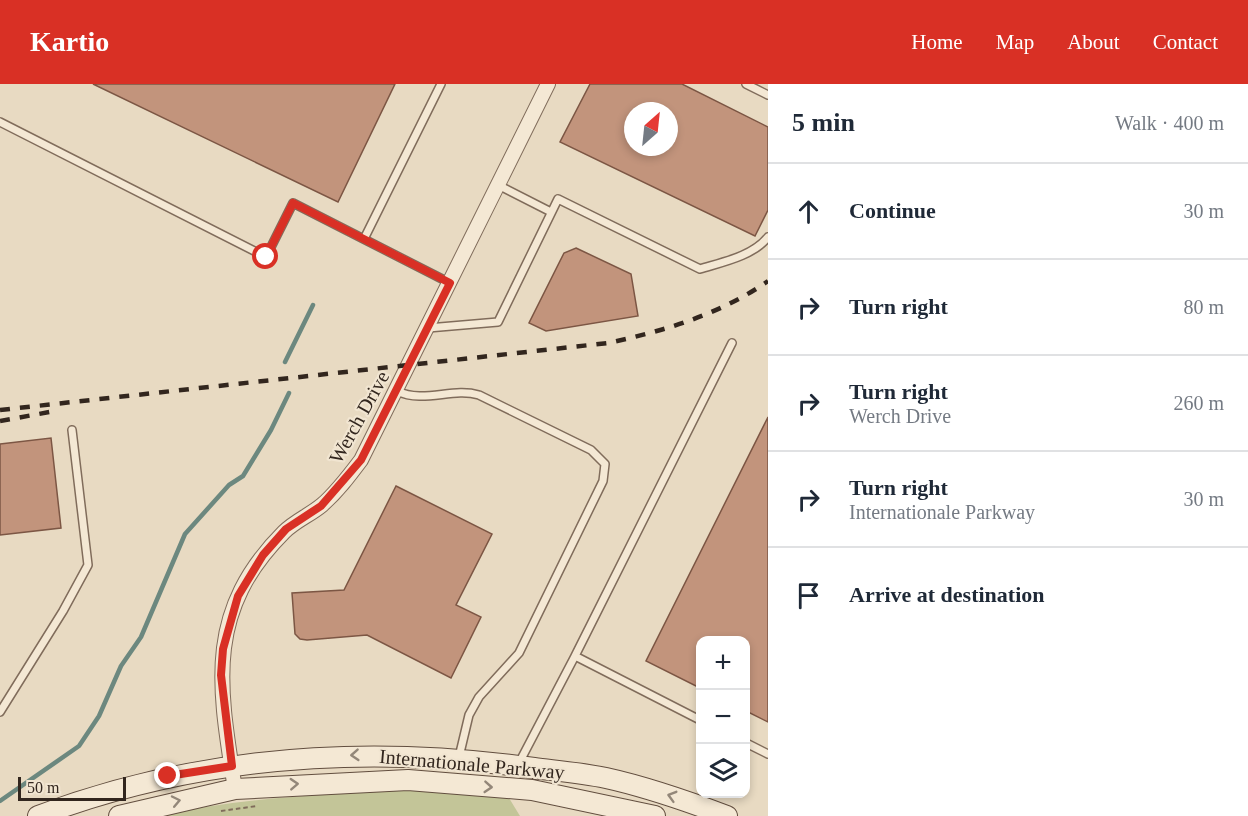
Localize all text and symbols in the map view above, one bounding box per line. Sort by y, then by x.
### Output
text: Kartio [30,26,109,57]
text: Home [911,30,963,54]
text: Map [996,30,1034,54]
text: About [1067,30,1120,54]
text: Contact [1153,30,1218,54]
north arrow [624,102,678,156]
text: 5 min [792,108,855,137]
text: Walk · 400 m [1115,112,1224,134]
icon: ahead [792,195,825,228]
text: Continue [849,198,936,223]
text: 30 m [1183,200,1224,222]
route start [252,243,278,269]
icon: right [792,291,825,324]
text: Turn right [849,294,948,319]
text: 80 m [1183,296,1224,318]
street label: Werch Drive [325,367,393,467]
text: Turn right [849,379,948,404]
icon: right [792,387,825,420]
text: 260 m [1173,392,1224,414]
text: Werch Drive [849,405,951,427]
text: Turn right [849,475,948,500]
icon: right [792,483,825,516]
text: 30 m [1183,488,1224,510]
text: Internationale Parkway [849,501,1035,523]
icon: arrive [792,579,825,612]
text: Arrive at destination [849,582,1045,607]
map controls [696,636,750,798]
button: + [696,636,750,690]
button: − [696,690,750,744]
button: layers [696,744,750,798]
street label: Internationale Parkway [378,745,566,784]
one-way arrow [350,749,359,762]
route end [154,762,180,788]
scale bar [18,774,126,802]
one-way arrow [289,778,298,791]
text: 50 m [27,779,59,796]
one-way arrow [484,780,493,793]
one-way arrow [667,791,678,803]
one-way arrow [170,795,180,808]

